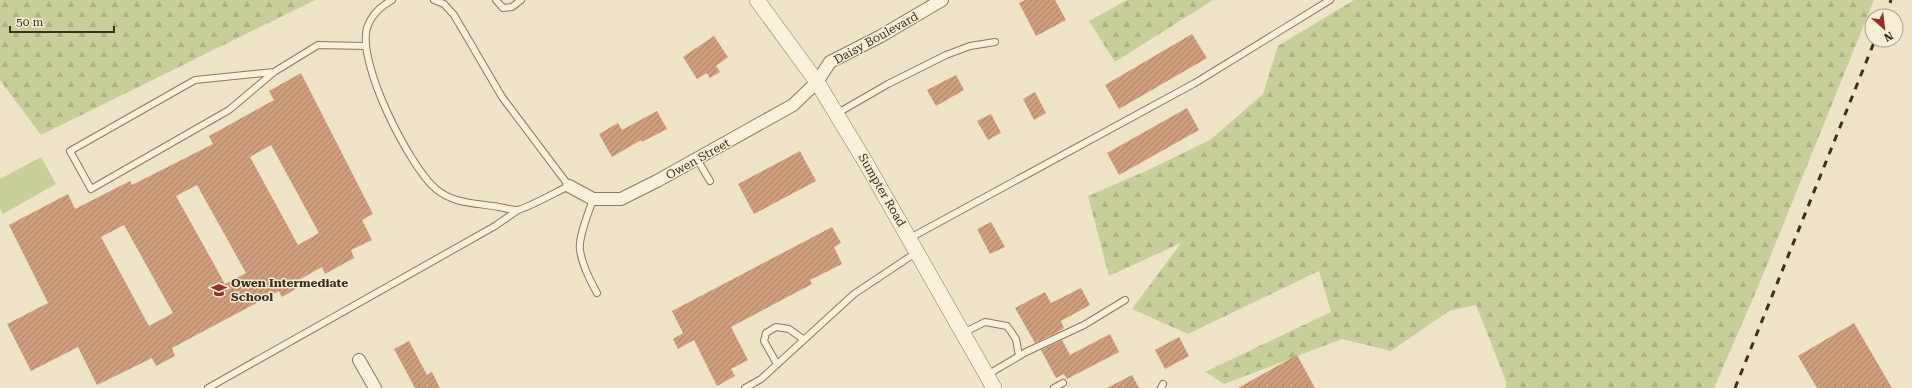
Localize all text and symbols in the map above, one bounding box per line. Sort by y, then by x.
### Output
scale bar [10,8,114,34]
north arrow [1864,8,1904,48]
street label: Daisy Boulevard [831,9,921,67]
text: 50 m [16,15,43,29]
text: N [1881,29,1895,44]
street label: Owen Street [664,135,733,182]
street label: Sumpter Road [855,151,909,229]
place label: Owen Intermediate School [231,276,348,304]
school or university icon: Owen Intermediate School [210,281,228,299]

